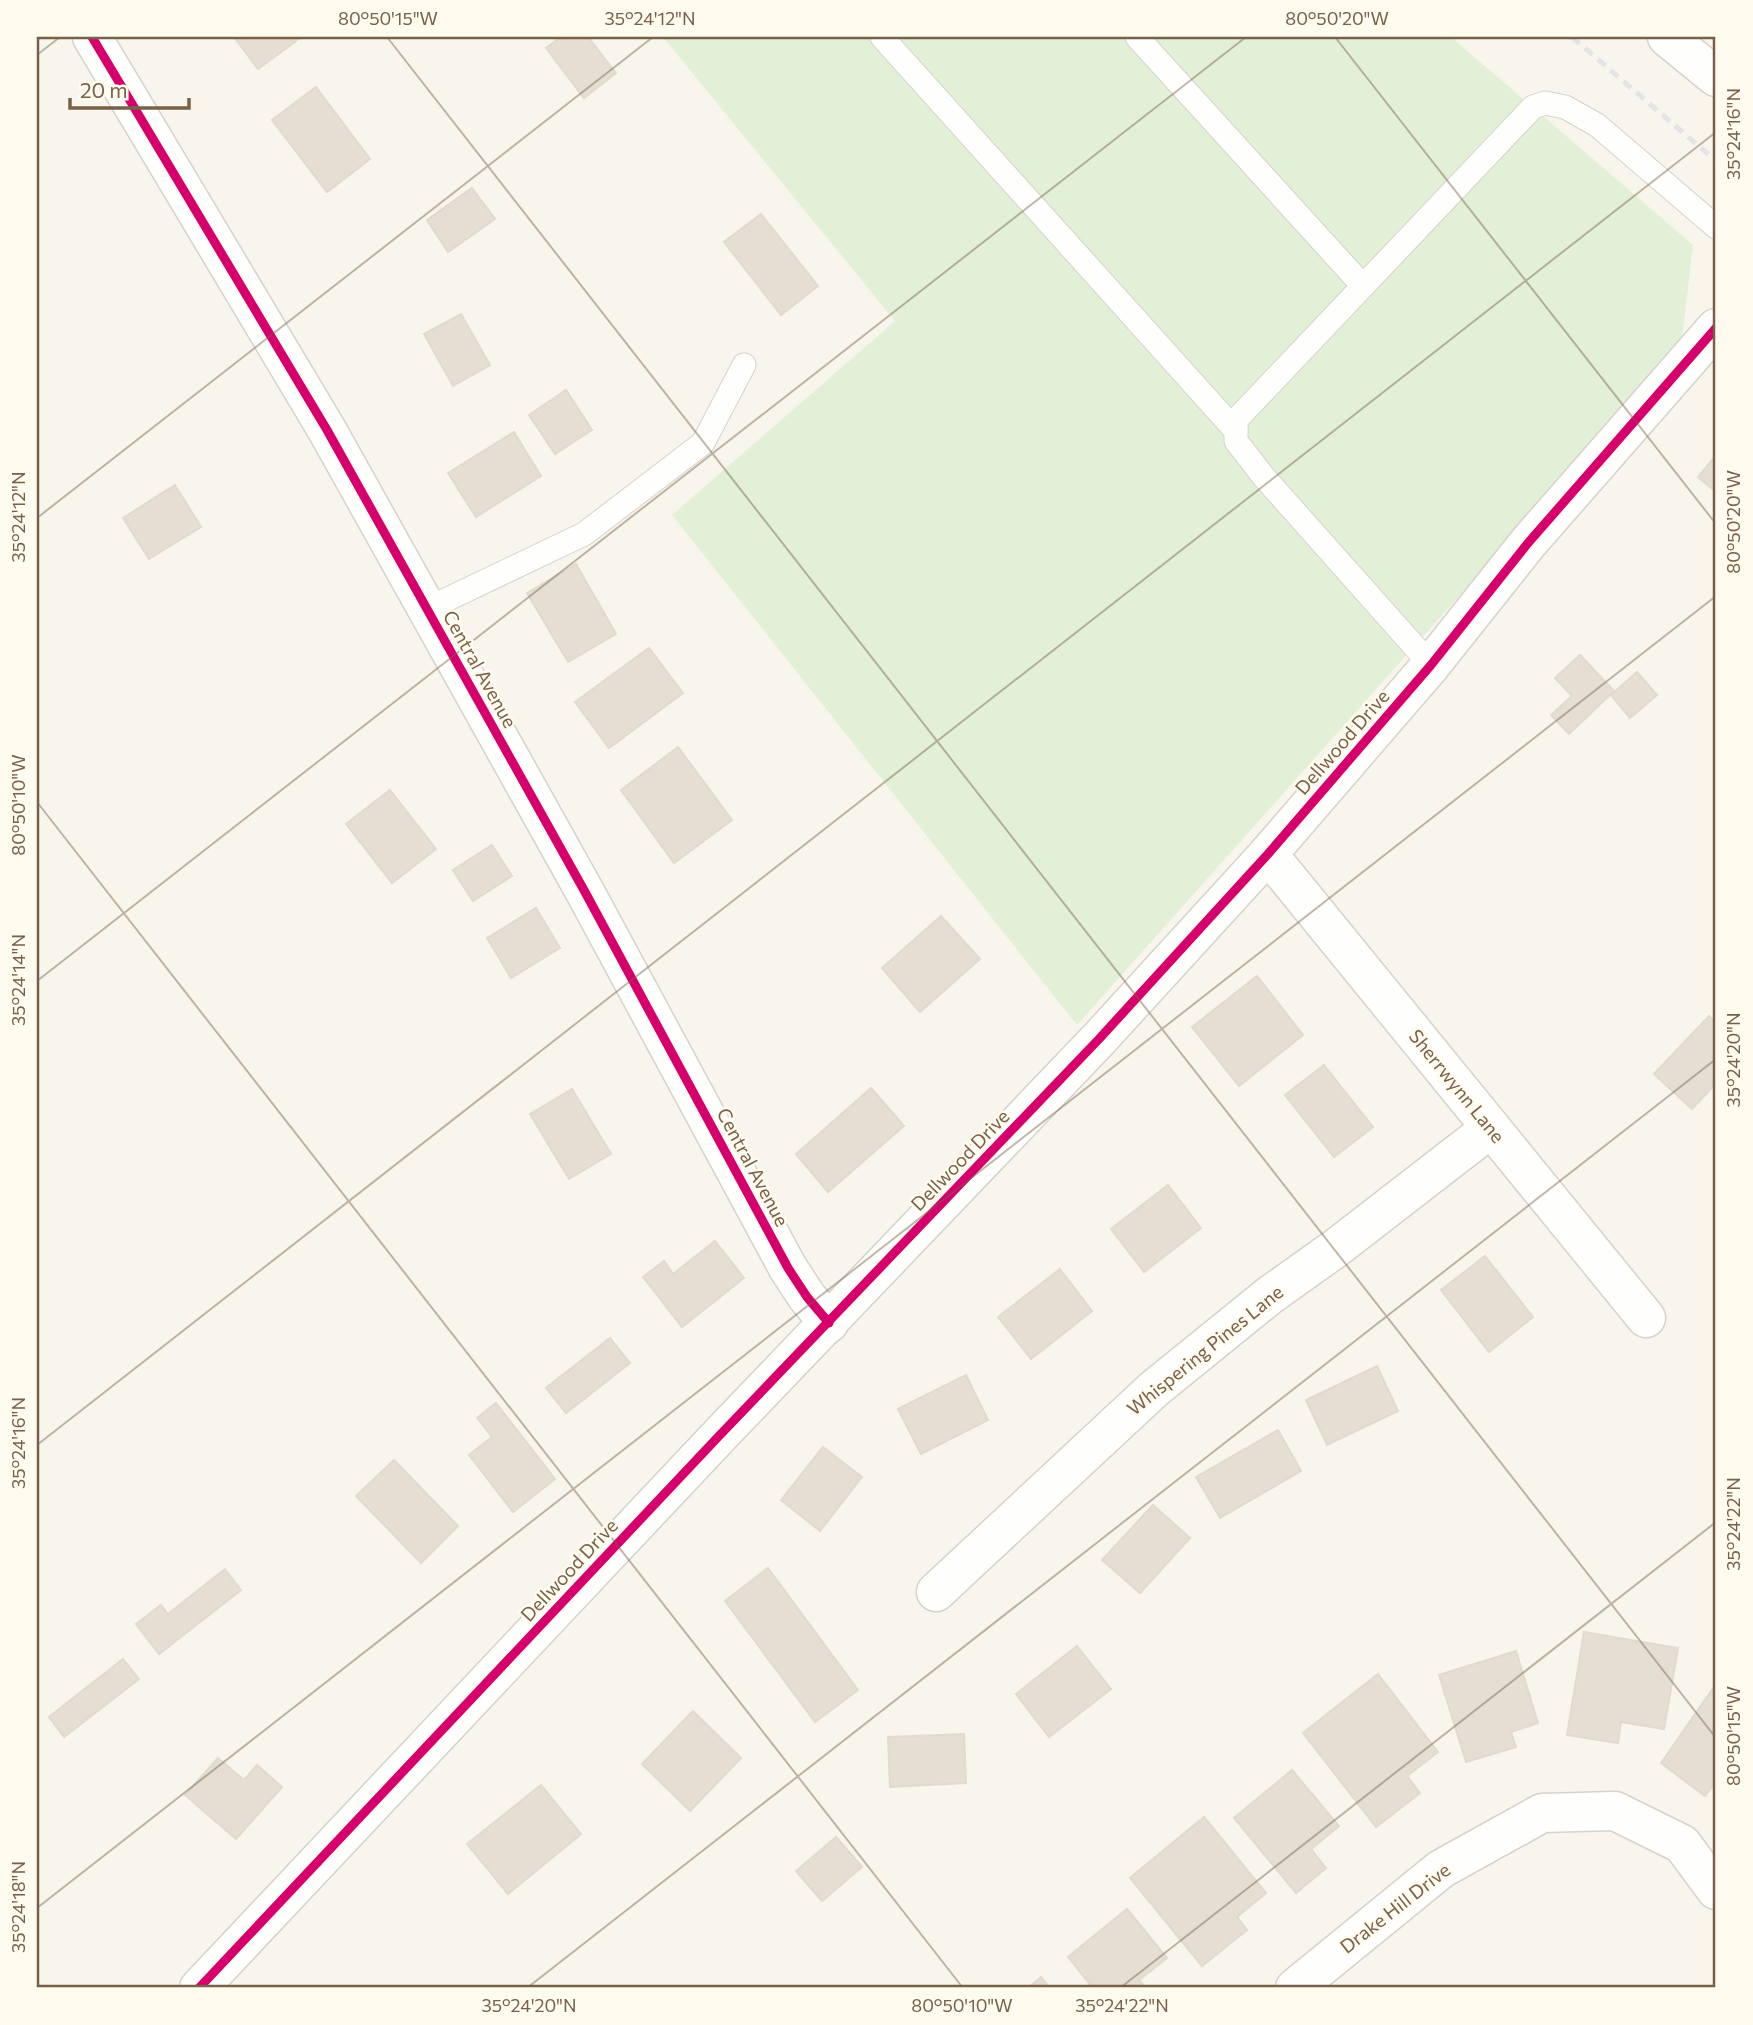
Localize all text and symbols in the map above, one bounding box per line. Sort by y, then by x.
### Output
text: 80°50'15"W [338,7,438,29]
text: 35°24'12"N [604,7,696,29]
text: 80°50'20"W [1285,7,1389,29]
scale bar [70,66,189,110]
text: 20 m [80,77,128,102]
text: 35°24'16"N [1722,88,1744,180]
text: 80°50'20"W [1722,470,1744,574]
text: 35°24'12"N [7,471,29,563]
street label: Central Avenue [439,606,522,732]
street label: Dellwood Drive [1290,684,1394,799]
text: 80°50'10"W [7,754,29,856]
text: 35°24'14"N [7,934,29,1026]
text: 35°24'20"N [1722,1012,1744,1108]
street label: Sherrwynn Lane [1405,1024,1510,1147]
street label: Central Avenue [713,1104,794,1230]
street label: Dellwood Drive [906,1104,1014,1215]
street label: Whispering Pines Lane [1122,1280,1287,1420]
text: 35°24'16"N [7,1397,29,1489]
text: 35°24'22"N [1722,1477,1744,1571]
street label: Dellwood Drive [515,1514,622,1626]
text: 80°50'15"W [1722,1686,1744,1786]
street label: Drake Hill Drive [1335,1858,1454,1958]
text: 35°24'18"N [7,1861,29,1953]
text: 35°24'20"N [481,1994,577,2016]
text: 80°50'10"W [911,1994,1013,2016]
text: 35°24'22"N [1075,1994,1169,2016]

